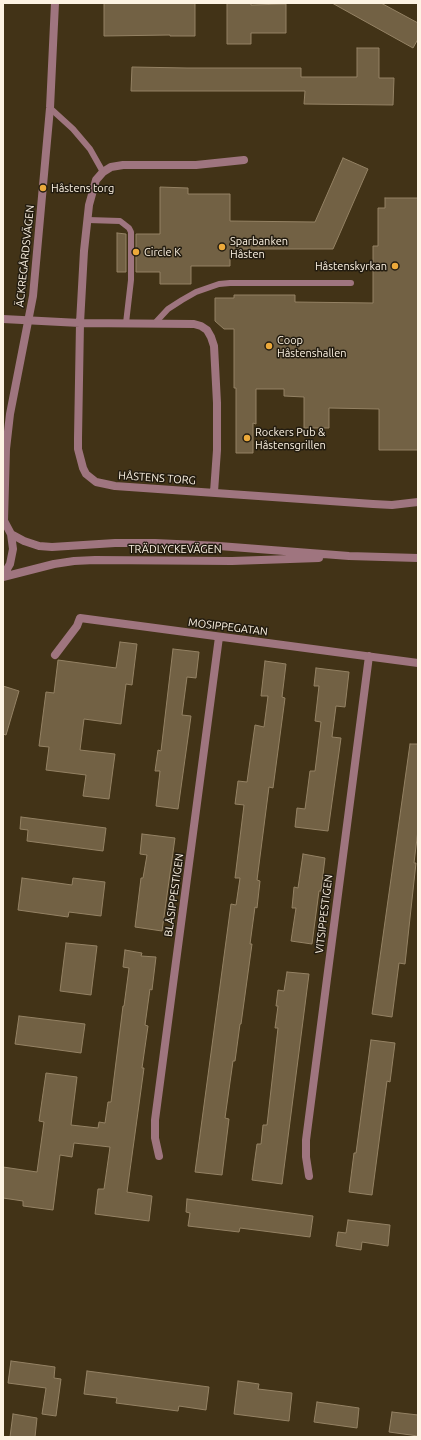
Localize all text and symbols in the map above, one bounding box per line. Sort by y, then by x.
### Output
place label: Håstens torg [51,181,114,195]
marker: Håstens torg [38,183,48,193]
street label: ÄCKREGÅRDSVÄGEN [13,204,37,308]
place label: Sparbanken Håsten [230,234,288,260]
marker: Sparbanken Håsten [217,242,227,252]
place label: Circle K [144,245,181,259]
marker: Circle K [131,247,141,257]
place label: Håstenskyrkan [315,259,387,273]
marker: Håstenskyrkan [390,261,400,271]
place label: Coop Håstenshallen [277,333,347,359]
marker: Coop Håstenshallen [264,341,274,351]
place label: Rockers Pub & Håstensgrillen [255,425,326,451]
marker: Rockers Pub & Håstensgrillen [242,433,252,443]
street label: HÅSTENS TORG [118,469,196,487]
street label: TRÄDLYCKEVÄGEN [128,542,222,556]
street label: MOSIPPEGATAN [187,616,269,638]
street label: BLÅSIPPESTIGEN [162,852,186,938]
street label: VITSIPPESTIGEN [313,874,335,954]

